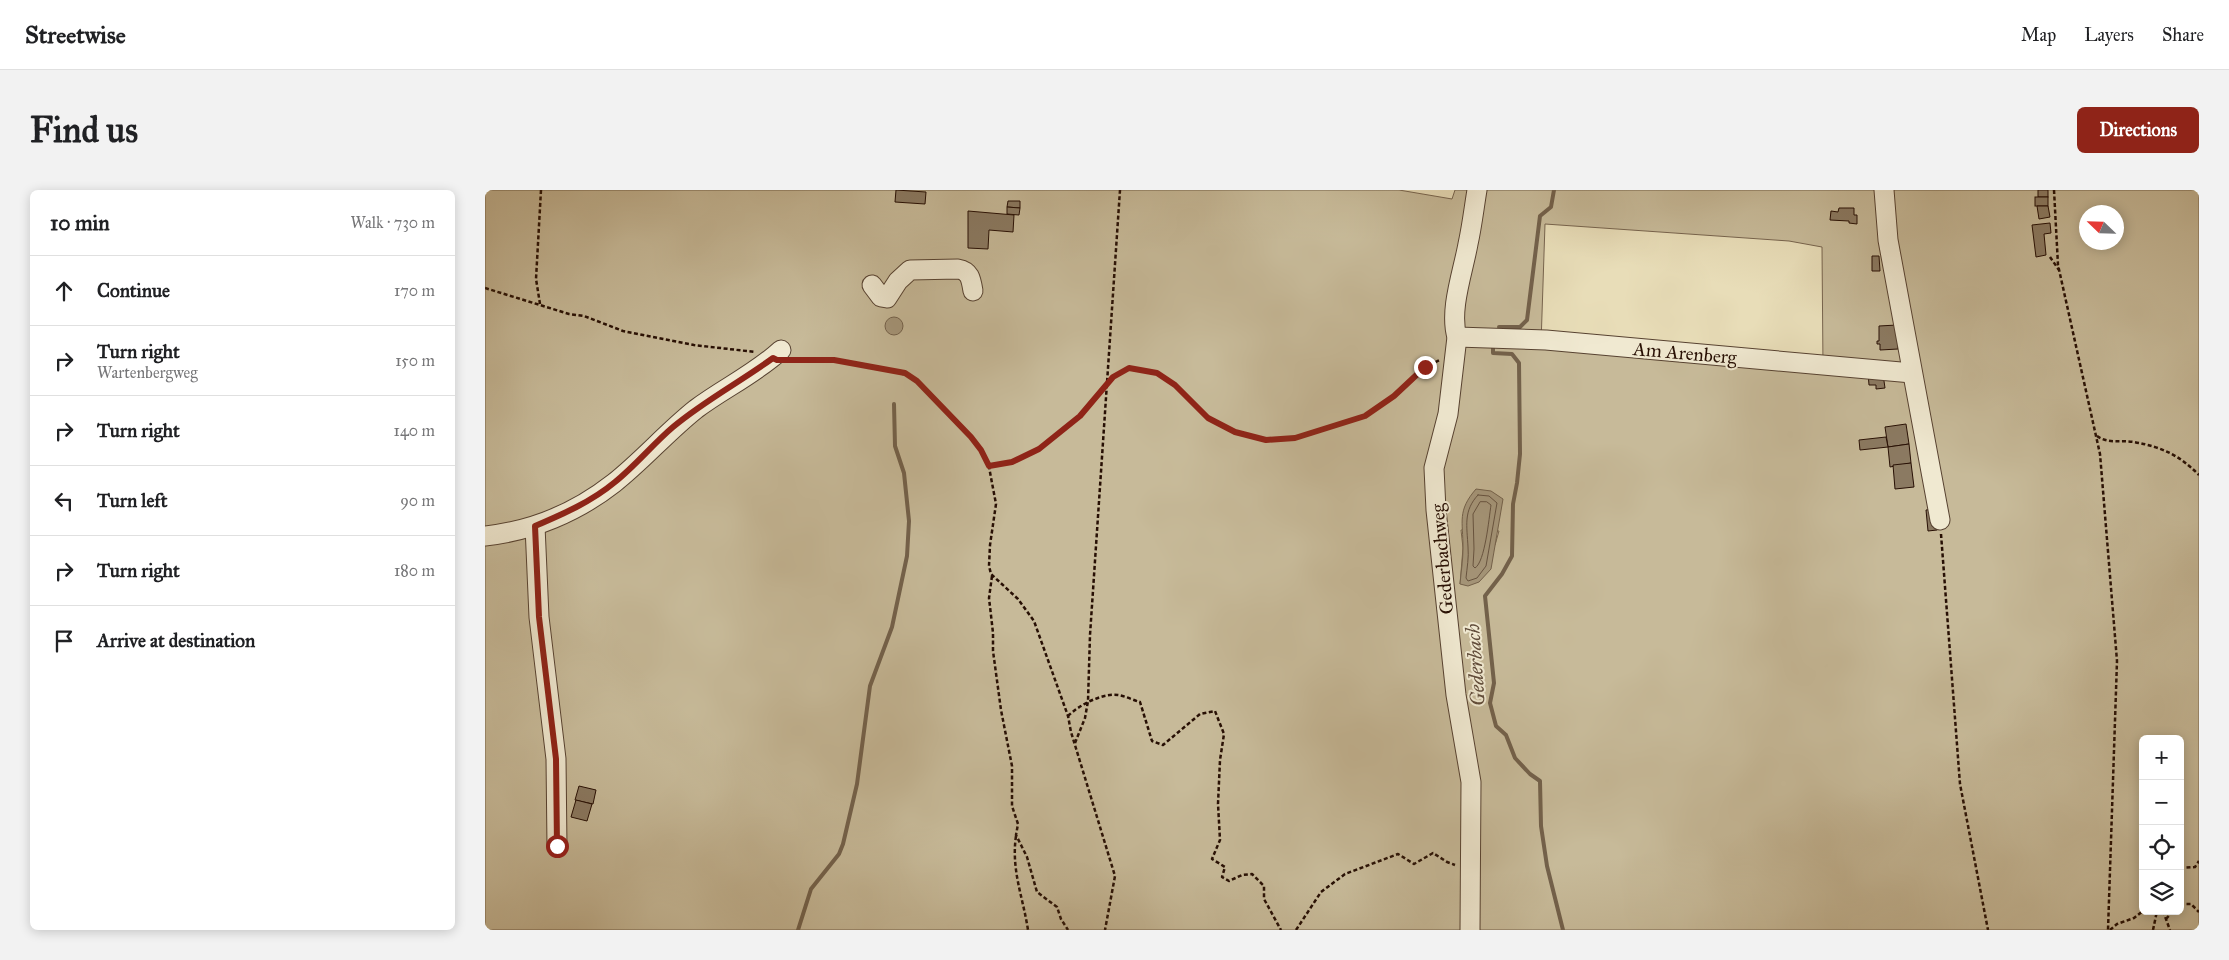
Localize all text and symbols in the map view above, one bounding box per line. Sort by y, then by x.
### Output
text: Streetwise [25,20,126,50]
text: Map [2021,24,2056,46]
text: Layers [2084,24,2134,46]
text: Share [2162,24,2204,46]
button: Directions [2077,107,2199,153]
text: Find us [30,109,138,152]
north arrow [2079,205,2124,250]
text: 10 min [50,210,110,236]
text: Walk · 730 m [351,213,435,232]
icon: ahead [50,277,78,305]
text: Continue [97,279,170,302]
text: 170 m [394,281,435,300]
street label: Am Arenberg [1631,337,1738,370]
text: Turn right [97,340,180,363]
icon: right [50,347,78,375]
text: 150 m [395,351,435,370]
route end [1414,356,1437,379]
text: Wartenbergweg [97,363,198,382]
icon: right [50,417,78,445]
text: Turn right [97,419,180,442]
text: 140 m [394,421,435,440]
icon: left [50,487,78,515]
text: Turn left [97,489,167,512]
text: 90 m [400,491,435,510]
street label: Gederbachweg [1426,502,1459,615]
icon: right [50,557,78,585]
text: Turn right [97,559,180,582]
text: 180 m [394,561,435,580]
water label: Gederbach [1460,623,1490,707]
icon: arrive [50,627,78,655]
text: Arrive at destination [97,629,255,652]
map controls [2139,735,2184,915]
button: + [2139,735,2184,780]
button: − [2139,780,2184,825]
button: locate [2139,825,2184,870]
route start [546,835,569,858]
button: layers [2139,870,2184,915]

